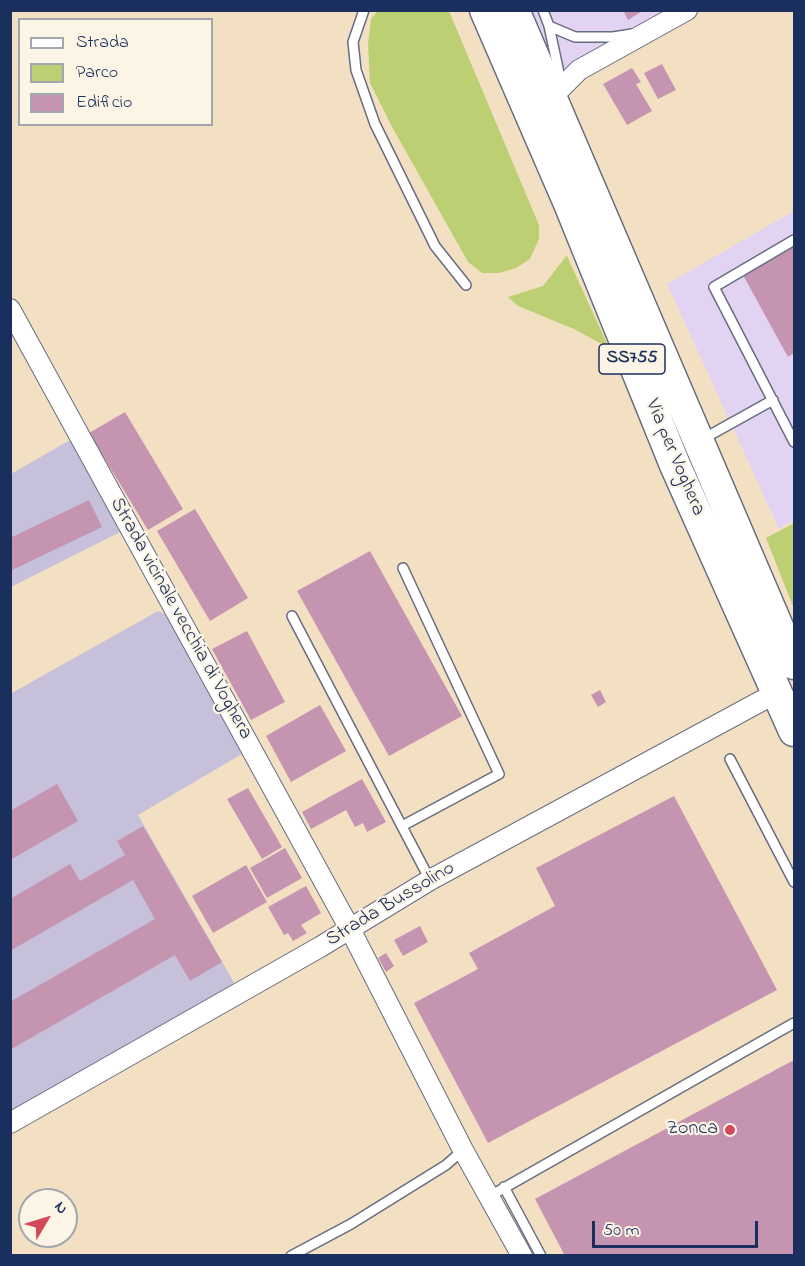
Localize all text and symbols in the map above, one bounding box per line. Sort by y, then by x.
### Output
legend [18,18,213,126]
text: Strada [76,30,129,56]
text: Parco [76,60,118,86]
text: Edificio [76,90,132,116]
road number: SS755 [599,344,665,374]
street label: Via per Voghera [639,396,709,520]
street label: Strada vicinale vecchia di Voghera [103,494,257,744]
street label: Strada Bussolino [322,857,460,953]
place label: Zonca [667,1118,718,1142]
marker: Zonca [723,1123,737,1137]
north arrow [18,1188,78,1248]
text: N [48,1197,73,1220]
scale bar [595,1209,762,1247]
text: 50 m [603,1218,640,1244]

